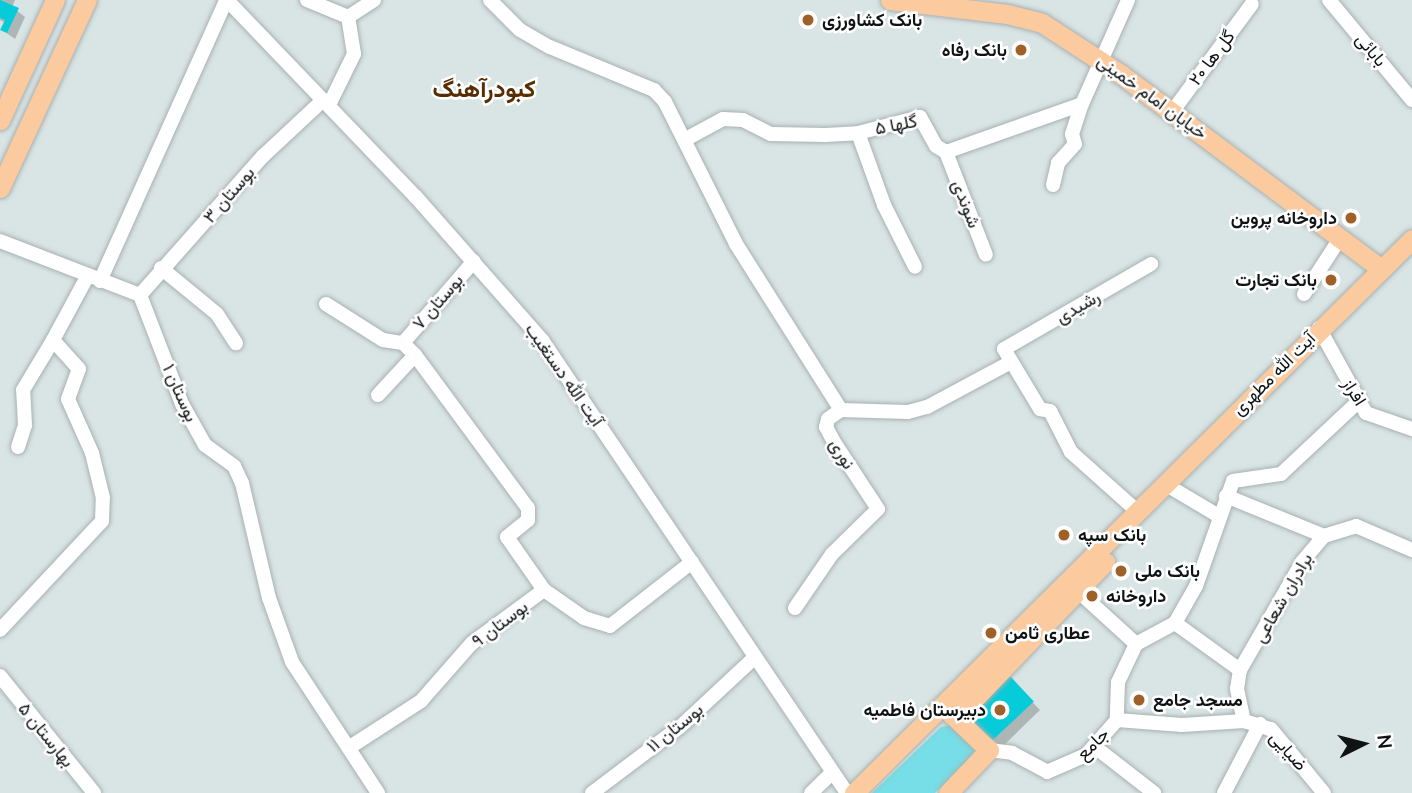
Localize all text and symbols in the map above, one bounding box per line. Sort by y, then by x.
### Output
place label: بانک کشاورزی [822,9,922,31]
marker: بانک کشاورزی [800,12,816,28]
street label: گل ها ۲۰ [1184,26,1240,90]
street label: بابائی [1351,29,1391,71]
place label: بانک رفاه [942,39,1007,61]
marker: بانک رفاه [1013,42,1029,58]
street label: خیابان امام خمینی [1093,50,1211,144]
district label: کبودرآهنگ [432,76,536,104]
street label: گلها ۵ [873,110,919,140]
street label: بوستان ۳ [199,162,259,228]
street label: شوندی [947,177,985,231]
place label: داروخانه پروین [1231,207,1337,229]
marker: داروخانه پروین [1343,210,1359,226]
place label: بانک تجارت [1235,269,1317,291]
street label: بوستان ۷ [408,270,468,334]
marker: بانک تجارت [1323,272,1339,288]
street label: رشیدی [1052,286,1104,328]
street label: آیت الله دستغیب [520,319,608,431]
street label: آیت الله مطهری [1228,328,1320,420]
street label: بوستان ۱ [158,361,202,425]
street label: افراز [1337,374,1371,410]
street label: نوری [825,435,859,473]
place label: بانک سپه [1078,524,1146,546]
marker: بانک سپه [1056,527,1072,543]
street label: برادران شعاعی [1249,549,1317,647]
place label: بانک ملی [1135,560,1200,582]
marker: بانک ملی [1113,563,1129,579]
place label: داروخانه [1106,585,1166,607]
marker: داروخانه [1084,588,1100,604]
street label: بوستان ۹ [468,596,532,652]
place label: عطاری ثامن [1005,622,1090,644]
marker: عطاری ثامن [983,625,999,641]
place label: مسجد جامع [1153,689,1243,711]
marker: مسجد جامع [1131,692,1147,708]
street label: بهارستان ۵ [13,698,79,772]
street label: بوستان ۱۱ [642,699,708,757]
place label: دبیرستان فاطمیه [863,699,986,721]
marker: دبیرستان فاطمیه [992,702,1008,718]
north arrow [1328,709,1398,779]
street label: جامع [1072,723,1114,765]
street label: ضیایی [1265,727,1311,775]
text: N [1370,733,1398,750]

